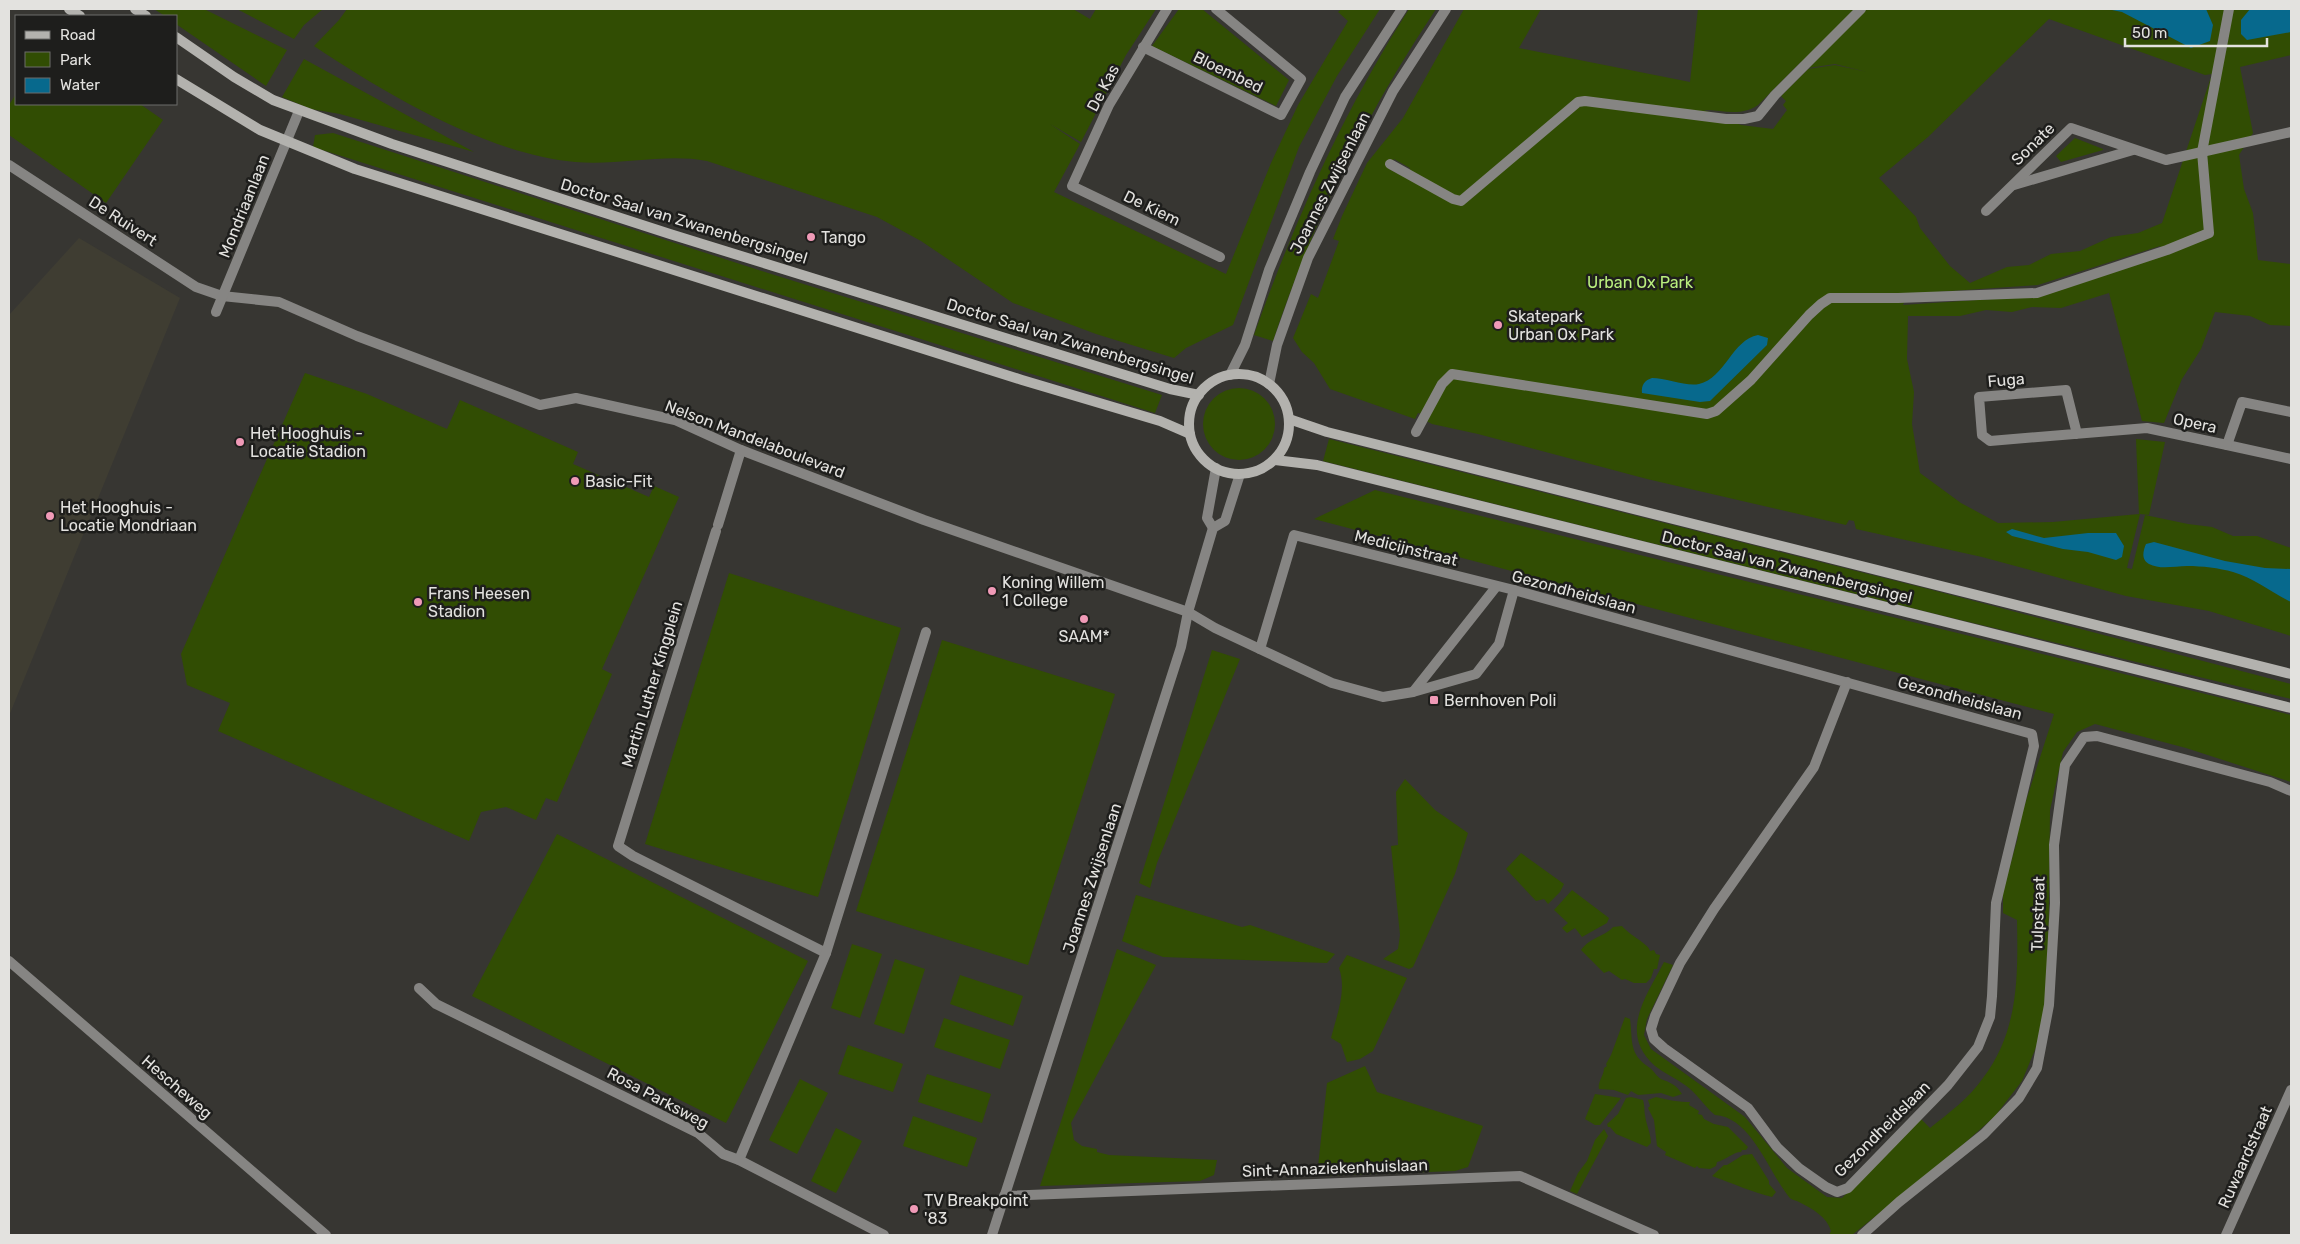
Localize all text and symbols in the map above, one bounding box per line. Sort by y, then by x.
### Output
legend [15,15,178,105]
scale bar [2125,15,2268,47]
text: 50 m [2132,24,2167,42]
text: Road [60,26,96,44]
street label: Bloembed [1190,47,1266,97]
text: Park [60,51,91,69]
street label: De Kas [1083,61,1123,115]
text: Water [60,76,100,94]
street label: Joannes Zwijsenlaan [1286,109,1374,257]
street label: Sonate [2007,119,2059,169]
street label: Mondriaanlaan [215,152,273,260]
street label: Doctor Saal van Zwanenbergsingel [558,174,810,268]
street label: De Kiem [1121,186,1183,230]
street label: De Ruivert [85,192,161,250]
place label: Tango [821,228,866,247]
marker: Tango [805,231,817,243]
park label: Urban Ox Park [1587,273,1694,292]
street label: Doctor Saal van Zwanenbergsingel [944,294,1196,388]
place label: Skatepark Urban Ox Park [1508,307,1615,344]
marker: Skatepark Urban Ox Park [1492,319,1504,331]
street label: Fuga [1987,369,2025,391]
street label: Nelson Mandelaboulevard [662,396,848,482]
street label: Opera [2171,409,2219,437]
place label: Het Hooghuis - Locatie Stadion [250,424,366,461]
marker: Het Hooghuis - Locatie Stadion [234,436,246,448]
place label: Basic-Fit [585,472,652,491]
marker: Basic-Fit [569,475,581,487]
place label: Het Hooghuis - Locatie Mondriaan [60,498,197,535]
marker: Het Hooghuis - Locatie Mondriaan [44,510,56,522]
street label: Medicijnstraat [1352,526,1460,570]
street label: Doctor Saal van Zwanenbergsingel [1660,527,1914,607]
street label: Gezondheidslaan [1510,566,1638,618]
place label: Koning Willem 1 College [1002,573,1104,610]
place label: Frans Heesen Stadion [428,584,530,621]
marker: Koning Willem 1 College [986,585,998,597]
marker: Frans Heesen Stadion [412,596,424,608]
street label: Martin Luther Kingplein [618,598,686,770]
marker: SAAM* [1078,613,1090,625]
place label: SAAM* [1058,627,1110,646]
street label: Gezondheidslaan [1896,672,2024,724]
place label: Bernhoven Poli [1444,691,1556,710]
marker: Bernhoven Poli [1428,694,1440,706]
street label: Joannes Zwijsenlaan [1059,801,1125,955]
street label: Tulpstraat [2027,876,2049,952]
street label: Hescheweg [138,1051,216,1123]
street label: Rosa Parksweg [604,1063,712,1133]
street label: Gezondheidslaan [1830,1077,1934,1181]
street label: Ruwaardstraat [2214,1103,2276,1211]
street label: Sint-Annaziekenhuislaan [1242,1155,1428,1181]
place label: TV Breakpoint '83 [924,1191,1028,1228]
marker: TV Breakpoint '83 [908,1203,920,1215]

